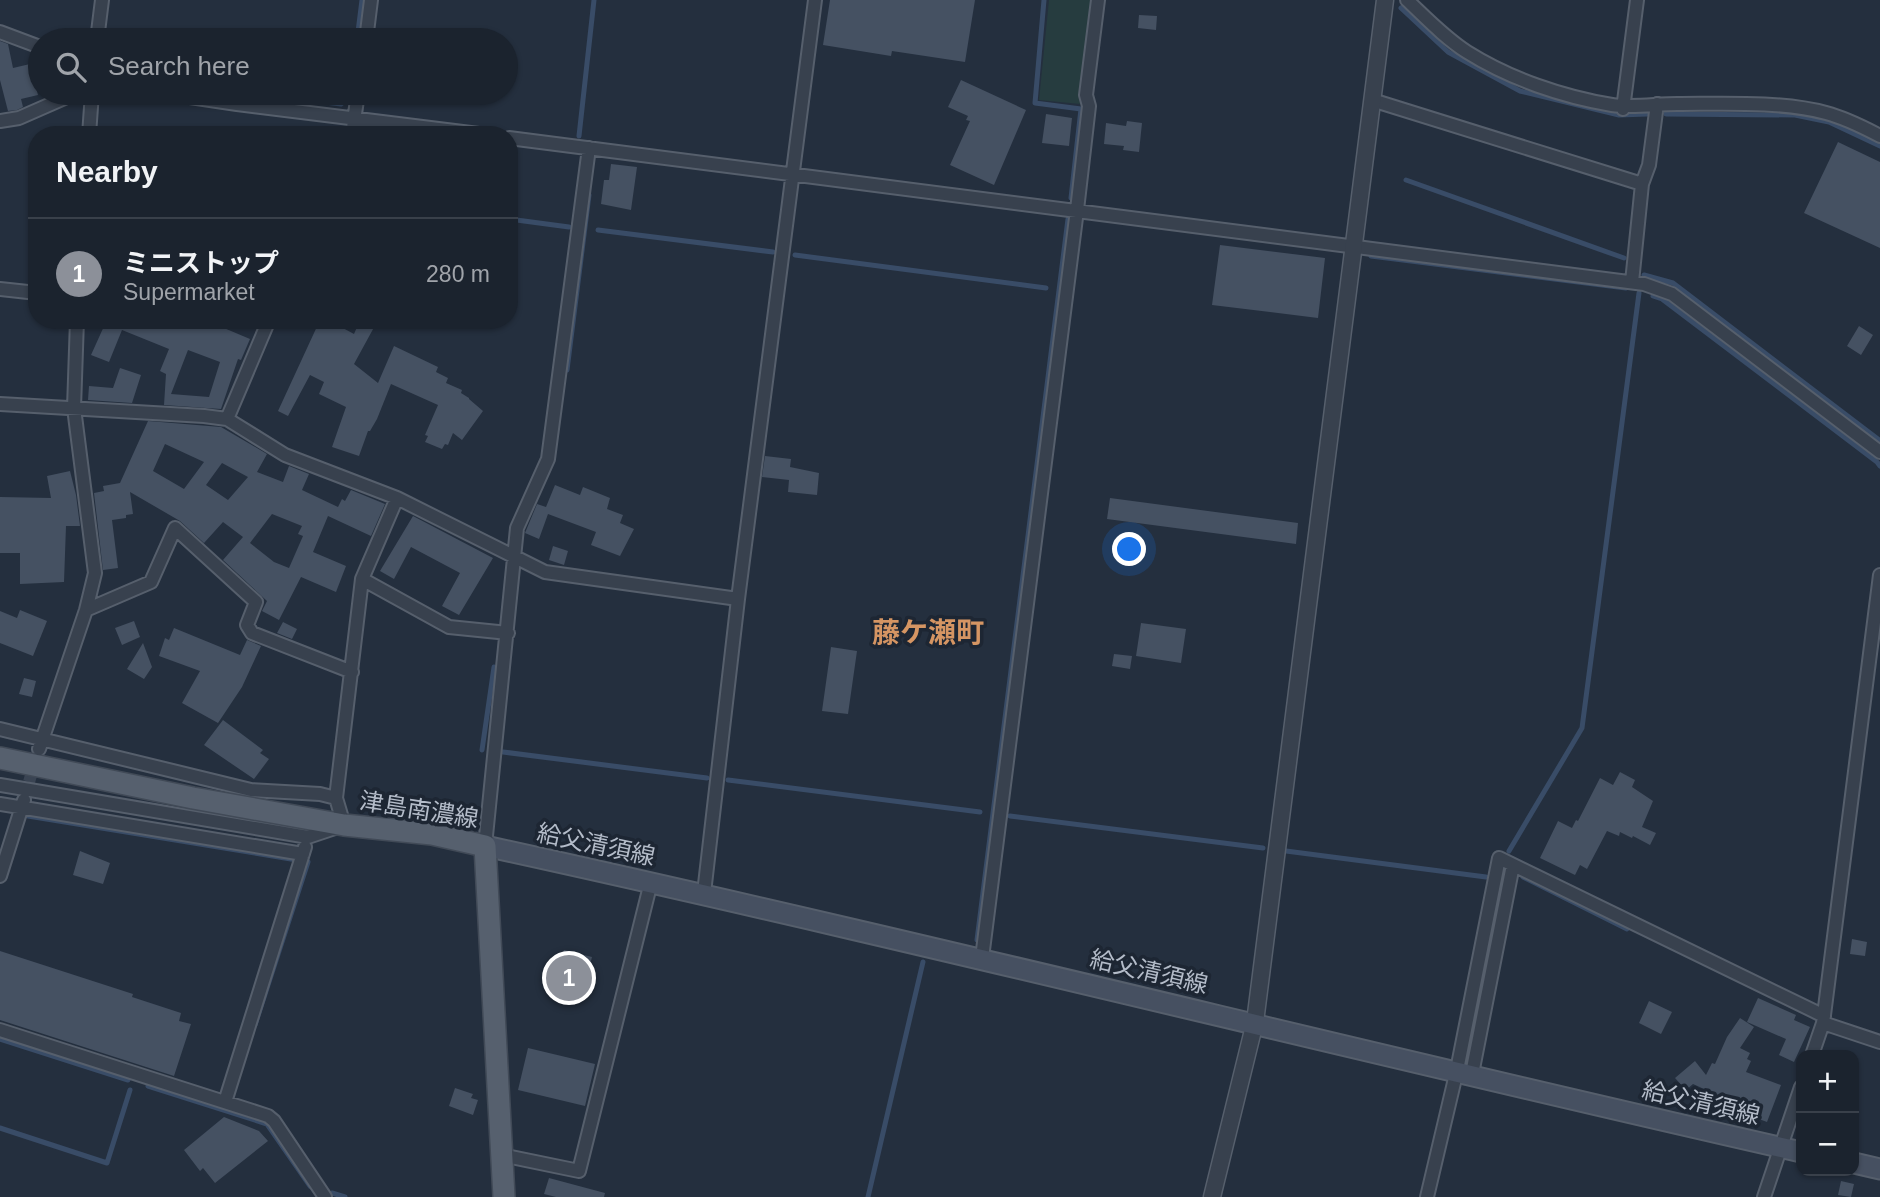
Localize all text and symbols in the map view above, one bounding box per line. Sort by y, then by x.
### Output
search box [28,28,518,105]
icon: search [52,48,90,86]
text: Search here [108,51,250,81]
text: Nearby [56,155,158,188]
text: ミニストップ [123,248,279,278]
text: 1 [73,261,85,287]
text: 280 m [426,261,490,287]
text: Supermarket [123,279,255,305]
your location [1112,532,1146,566]
district label: 藤ケ瀬町 [872,617,984,648]
street label: 津島南濃線 [358,787,480,832]
street label: 給父清須線 [535,819,658,870]
street label: 給父清須線 [1088,945,1211,998]
pin: 1 [546,952,592,1004]
map controls [1796,1050,1859,1176]
button: + [1796,1050,1859,1113]
street label: 給父清須線 [1640,1076,1763,1129]
button: − [1796,1113,1859,1176]

